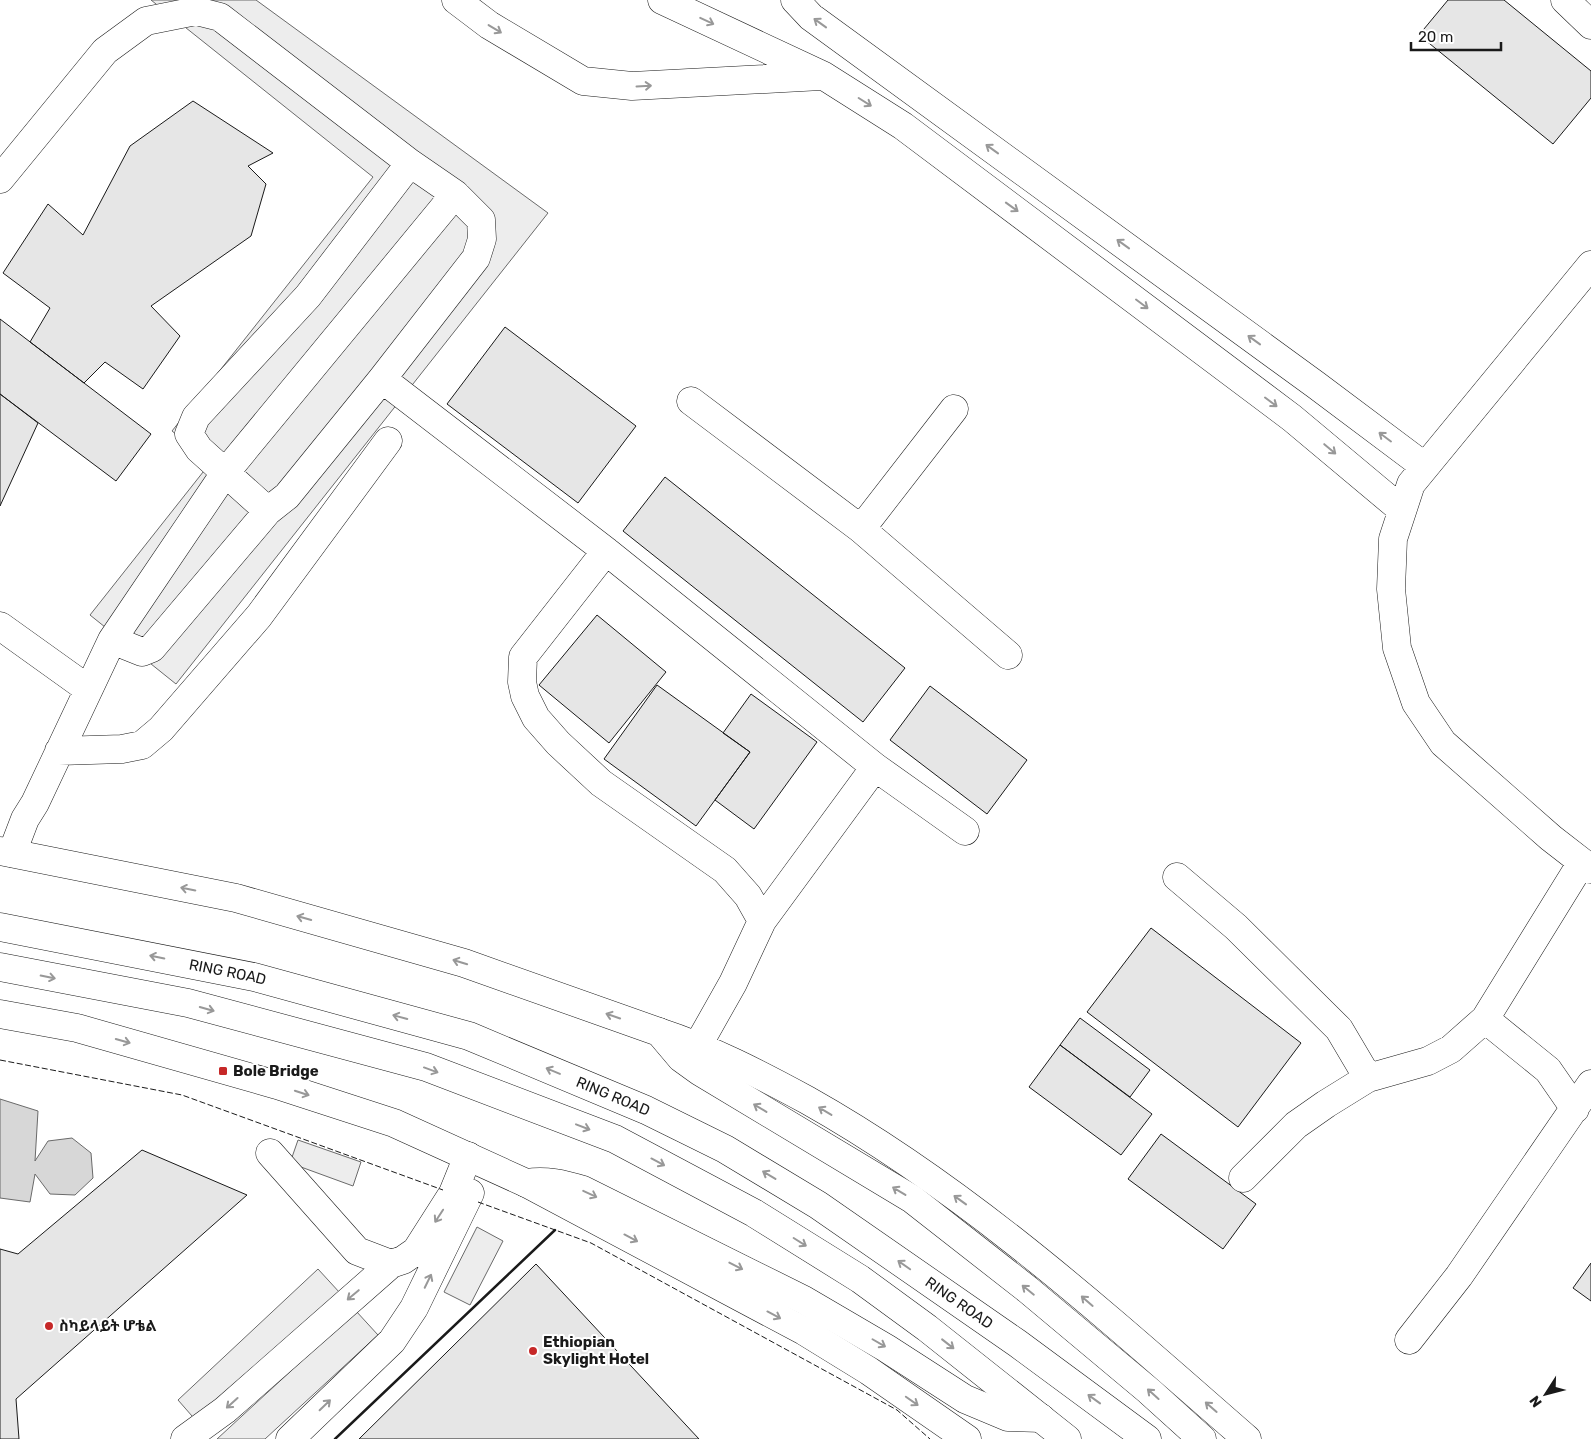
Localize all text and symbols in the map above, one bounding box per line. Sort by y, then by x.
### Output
one-way arrow [699,16,714,26]
one-way arrow [814,18,827,29]
scale bar [1411,20,1501,52]
one-way arrow [488,25,502,35]
text: 20 m [1418,28,1453,46]
one-way arrow [635,81,651,90]
one-way arrow [858,97,872,107]
one-way arrow [985,144,999,154]
one-way arrow [1004,201,1018,212]
one-way arrow [1117,239,1130,250]
one-way arrow [1135,298,1148,309]
one-way arrow [1248,335,1262,345]
one-way arrow [1264,397,1278,407]
one-way arrow [1378,432,1392,442]
one-way arrow [1323,444,1336,455]
one-way arrow [180,883,196,893]
one-way arrow [296,912,312,922]
one-way arrow [149,952,165,962]
street label: RING ROAD [187,955,268,989]
one-way arrow [452,957,468,967]
one-way arrow [39,972,55,982]
one-way arrow [199,1004,215,1014]
one-way arrow [606,1011,622,1020]
one-way arrow [392,1012,408,1022]
one-way arrow [115,1037,131,1047]
place label: Bole Bridge [233,1062,319,1080]
marker: Bole Bridge [217,1065,229,1077]
one-way arrow [423,1066,439,1075]
one-way arrow [546,1066,561,1075]
street label: RING ROAD [573,1073,653,1120]
one-way arrow [294,1089,310,1099]
one-way arrow [753,1102,767,1112]
one-way arrow [818,1105,832,1115]
one-way arrow [575,1123,591,1132]
one-way arrow [651,1157,666,1167]
one-way arrow [762,1170,776,1180]
one-way arrow [893,1186,907,1196]
one-way arrow [582,1189,597,1199]
one-way arrow [954,1195,967,1206]
one-way arrow [433,1208,443,1222]
one-way arrow [623,1234,638,1244]
one-way arrow [793,1236,807,1247]
one-way arrow [897,1260,911,1270]
one-way arrow [728,1262,743,1271]
street label: RING ROAD [922,1273,996,1333]
one-way arrow [424,1274,433,1289]
one-way arrow [1022,1285,1035,1296]
one-way arrow [347,1290,360,1301]
one-way arrow [1081,1295,1094,1307]
one-way arrow [767,1310,782,1320]
place label: ስካይላይት ሆቴል [59,1317,156,1335]
marker: ስካይላይት ሆቴል [43,1320,55,1332]
place label: Ethiopian Skylight Hotel [543,1333,649,1368]
one-way arrow [871,1339,885,1349]
one-way arrow [941,1339,954,1350]
marker: Ethiopian Skylight Hotel [527,1345,539,1357]
north arrow [1521,1369,1571,1419]
one-way arrow [1146,1388,1159,1400]
text: N [1526,1392,1546,1410]
one-way arrow [1088,1394,1101,1405]
one-way arrow [905,1396,919,1406]
one-way arrow [226,1398,239,1409]
one-way arrow [319,1399,331,1411]
one-way arrow [1204,1401,1217,1413]

